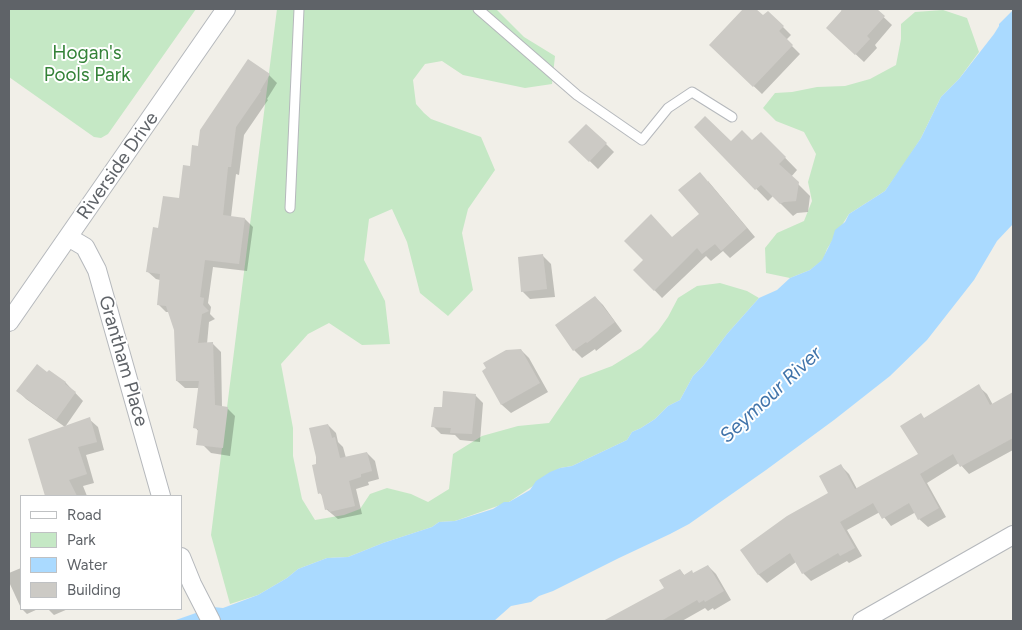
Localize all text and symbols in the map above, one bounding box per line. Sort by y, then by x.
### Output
park label: Hogan's Pools Park [44,42,130,86]
street label: Riverside Drive [72,108,164,224]
street label: Grantham Place [93,293,153,429]
water label: Seymour River [715,342,827,448]
legend [20,495,182,610]
text: Road [67,506,102,524]
text: Park [67,531,96,549]
text: Water [67,556,107,574]
text: Building [67,581,121,599]

